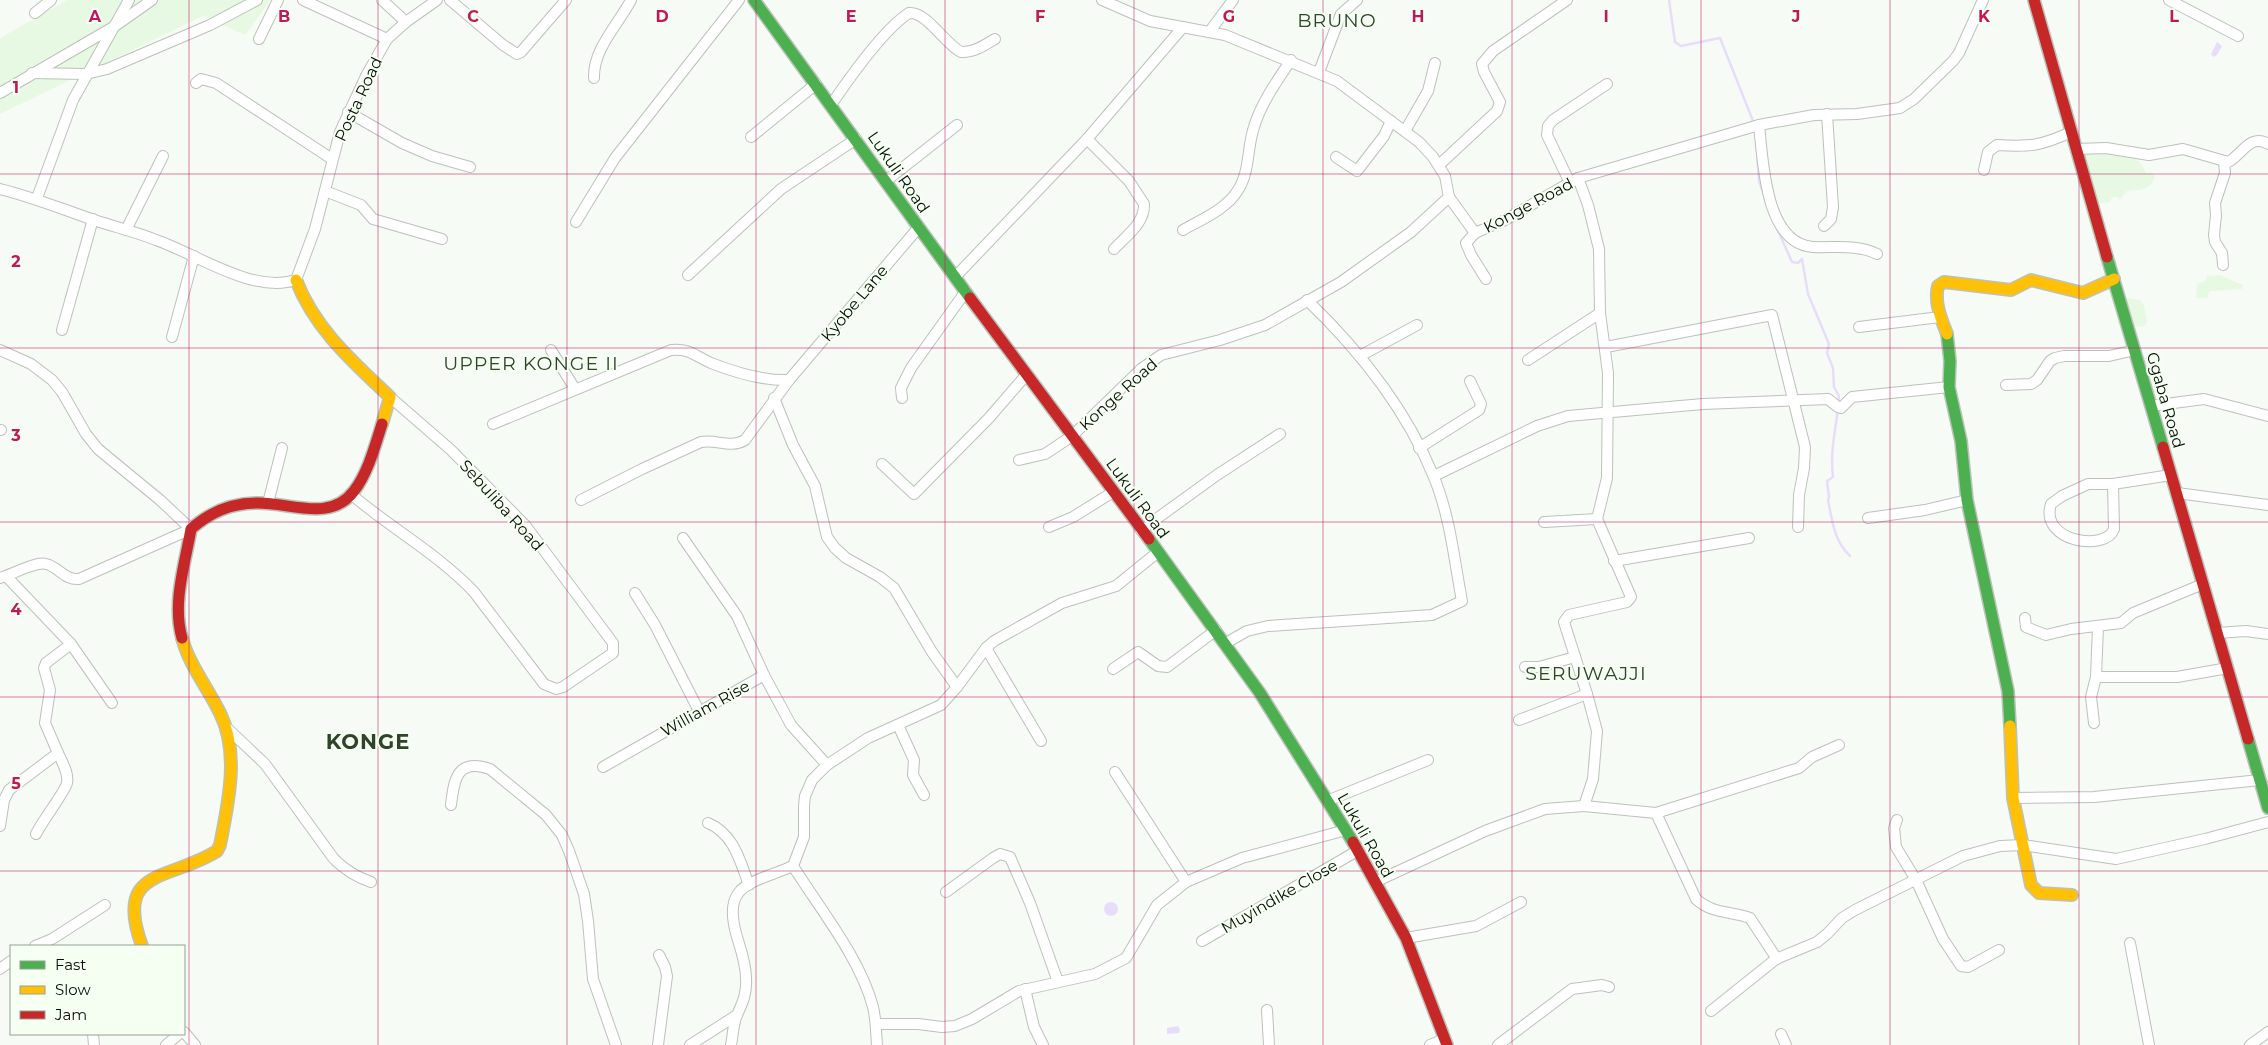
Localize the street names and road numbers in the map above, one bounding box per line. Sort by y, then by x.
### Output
street label: Posta Road [331,54,386,144]
street label: Lukuli Road [864,128,934,217]
street label: Konge Road [1480,174,1576,237]
street label: Kyobe Lane [817,261,892,345]
street label: Ggaba Road [2143,350,2188,450]
street label: Konge Road [1075,354,1161,434]
street label: Lukuli Road [1102,454,1173,542]
street label: Sebuliba Road [456,456,547,555]
street label: William Rise [657,676,753,741]
street label: Lukuli Road [1334,789,1398,881]
street label: Muyindike Close [1218,855,1341,937]

